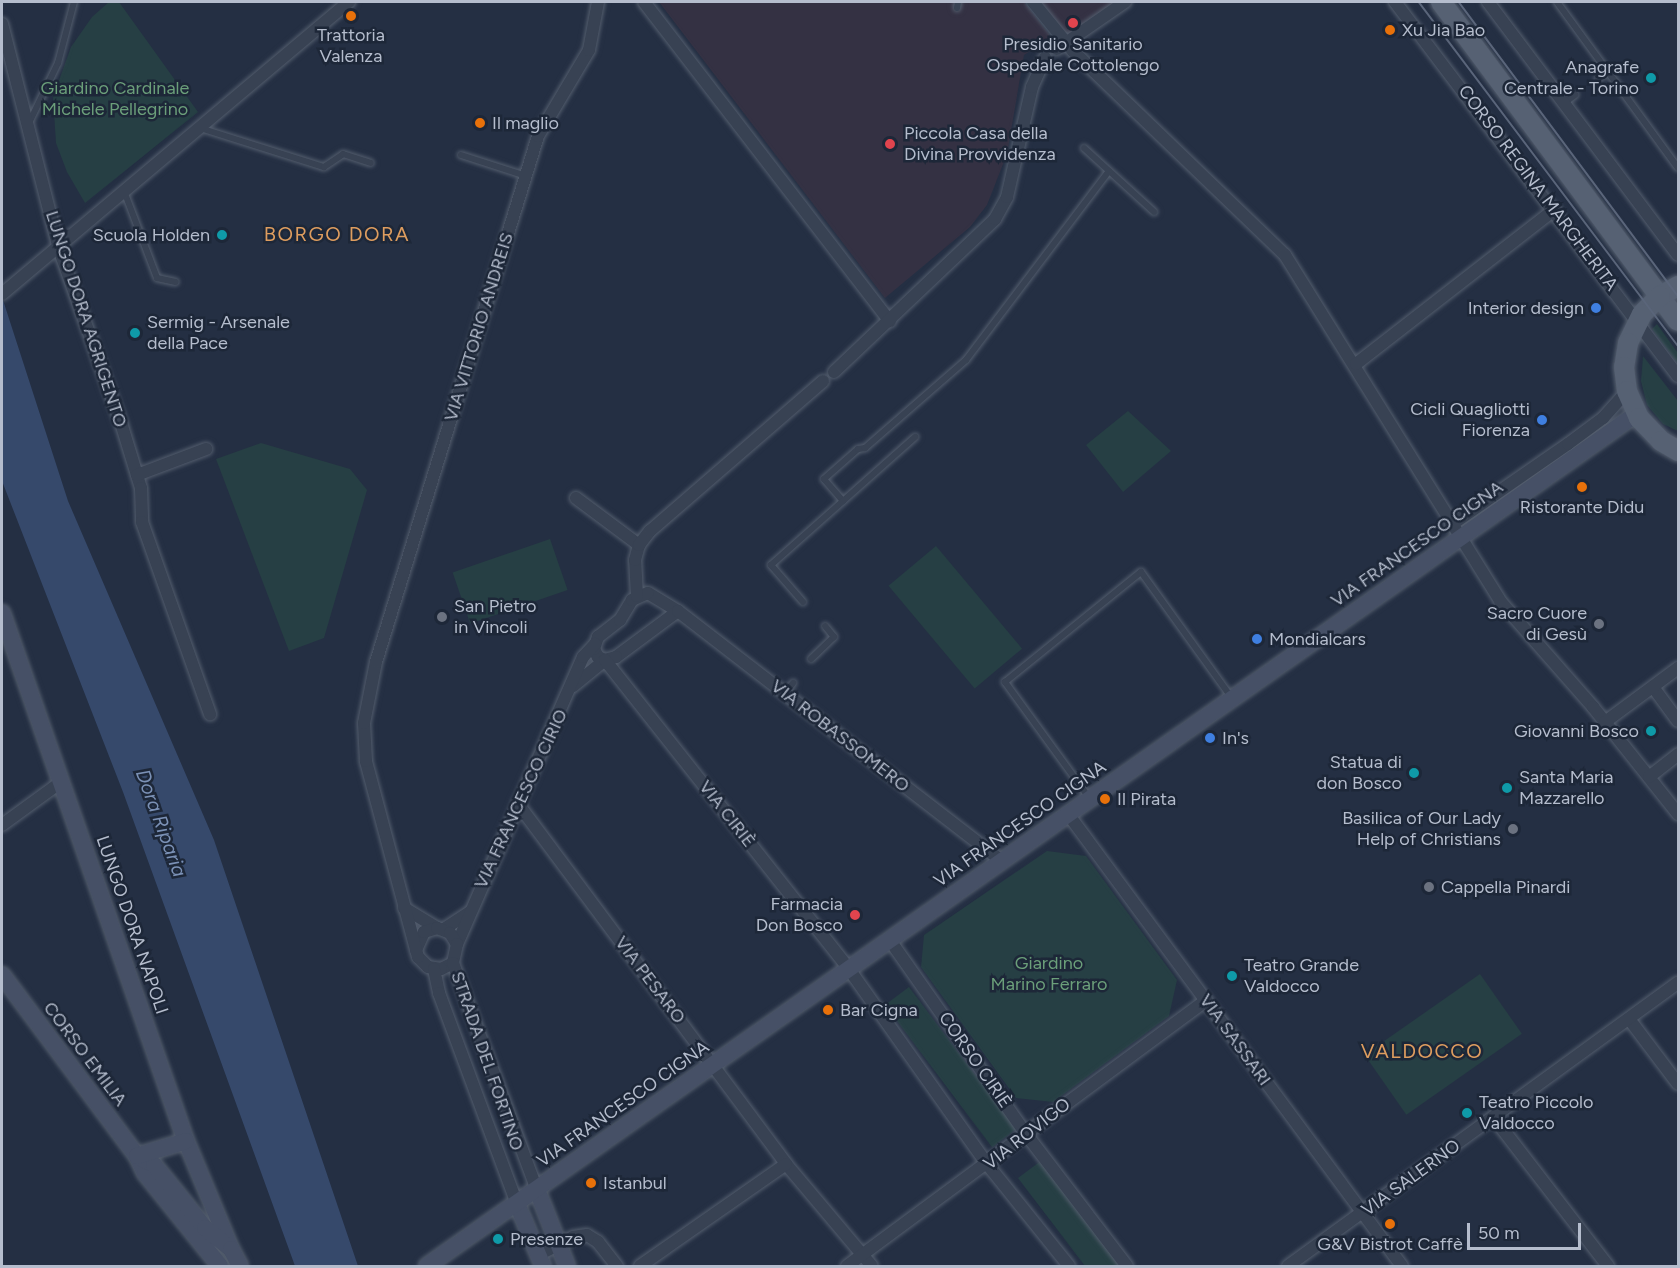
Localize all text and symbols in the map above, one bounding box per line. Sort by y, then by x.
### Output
marker: Trattoria Valenza [344,9,358,23]
marker: Presidio Sanitario Ospedale Cottolengo [1064,14,1082,32]
place label: Xu Jia Bao [1402,19,1485,41]
marker: Xu Jia Bao [1383,23,1397,37]
place label: Trattoria Valenza [317,25,385,68]
place label: Presidio Sanitario Ospedale Cottolengo [986,34,1160,76]
place label: Anagrafe Centrale - Torino [1504,57,1639,100]
marker: Anagrafe Centrale - Torino [1644,71,1658,85]
park label: Giardino Cardinale Michele Pellegrino [41,78,189,121]
street label: CORSO REGINA MARGHERITA [1454,81,1622,295]
place label: Il maglio [492,112,559,134]
marker: Il maglio [473,116,487,130]
place label: Piccola Casa della Divina Provvidenza [904,123,1056,166]
marker: Piccola Casa della Divina Provvidenza [881,135,899,153]
street label: LUNGO DORA AGRIGENTO [41,208,131,430]
district label: BORGO DORA [264,222,410,246]
place label: Scuola Holden [93,224,210,246]
marker: Scuola Holden [215,228,229,242]
street label: VIA VITTORIO ANDREIS [440,230,518,424]
place label: Interior design [1468,297,1584,319]
marker: Interior design [1589,301,1603,315]
place label: Sermig - Arsenale della Pace [147,312,290,354]
marker: Sermig - Arsenale della Pace [128,326,142,340]
place label: Cicli Quagliotti Fiorenza [1410,399,1530,442]
marker: Cicli Quagliotti Fiorenza [1535,413,1549,427]
street label: VIA FRANCESCO CIGNA [1327,476,1507,612]
marker: Ristorante Didu [1575,480,1589,494]
place label: Ristorante Didu [1520,496,1644,518]
place label: San Pietro in Vincoli [454,596,536,638]
place label: Sacro Cuore di Gesù [1487,603,1587,646]
marker: San Pietro in Vincoli [435,610,449,624]
marker: Sacro Cuore di Gesù [1592,617,1606,631]
place label: Mondialcars [1269,628,1366,650]
marker: Mondialcars [1250,632,1264,646]
street label: VIA ROBASSOMERO [767,675,913,797]
street label: VIA FRANCESCO CIRIO [470,706,572,892]
place label: Giovanni Bosco [1514,720,1639,742]
marker: Giovanni Bosco [1644,724,1658,738]
place label: In's [1222,727,1249,749]
marker: In's [1203,731,1217,745]
place label: Statua di don Bosco [1317,752,1402,795]
street label: VIA FRANCESCO CIGNA [930,756,1110,892]
water label: Dora Riparia [130,766,192,880]
marker: Statua di don Bosco [1407,766,1421,780]
place label: Santa Maria Mazzarello [1519,767,1614,810]
street label: VIA CIRIÈ [694,776,760,852]
marker: Santa Maria Mazzarello [1500,781,1514,795]
place label: Il Pirata [1117,788,1176,810]
marker: Il Pirata [1098,792,1112,806]
place label: Basilica of Our Lady Help of Christians [1342,808,1501,850]
marker: Basilica of Our Lady Help of Christians [1506,822,1520,836]
street label: LUNGO DORA NAPOLI [91,833,173,1017]
place label: Cappella Pinardi [1441,876,1570,898]
marker: Cappella Pinardi [1422,880,1436,894]
place label: Farmacia Don Bosco [756,894,843,936]
marker: Farmacia Don Bosco [848,908,862,922]
street label: VIA PESARO [610,932,690,1028]
park label: Giardino Marino Ferraro [991,953,1107,996]
place label: Teatro Grande Valdocco [1244,955,1359,998]
street label: STRADA DEL FORTINO [446,969,528,1153]
marker: Teatro Grande Valdocco [1225,969,1239,983]
street label: VIA SASSARI [1195,990,1275,1090]
street label: CORSO EMILIA [39,998,131,1110]
place label: Bar Cigna [840,999,918,1021]
marker: Bar Cigna [821,1003,835,1017]
street label: CORSO CIRIÈ [934,1008,1016,1112]
street label: VIA FRANCESCO CIGNA [533,1036,713,1172]
district label: VALDOCCO [1361,1039,1483,1063]
place label: Teatro Piccolo Valdocco [1479,1092,1594,1134]
street label: VIA ROVIGO [979,1093,1075,1175]
marker: Teatro Piccolo Valdocco [1460,1106,1474,1120]
street label: VIA SALERNO [1358,1135,1464,1221]
place label: Istanbul [603,1172,667,1194]
marker: Istanbul [584,1176,598,1190]
scale bar [1470,1211,1584,1249]
marker: G&V Bistrot Caffè [1383,1217,1397,1231]
text: 50 m [1478,1222,1520,1244]
place label: Presenze [510,1228,583,1250]
marker: Presenze [491,1232,505,1246]
place label: G&V Bistrot Caffè [1317,1233,1463,1255]

